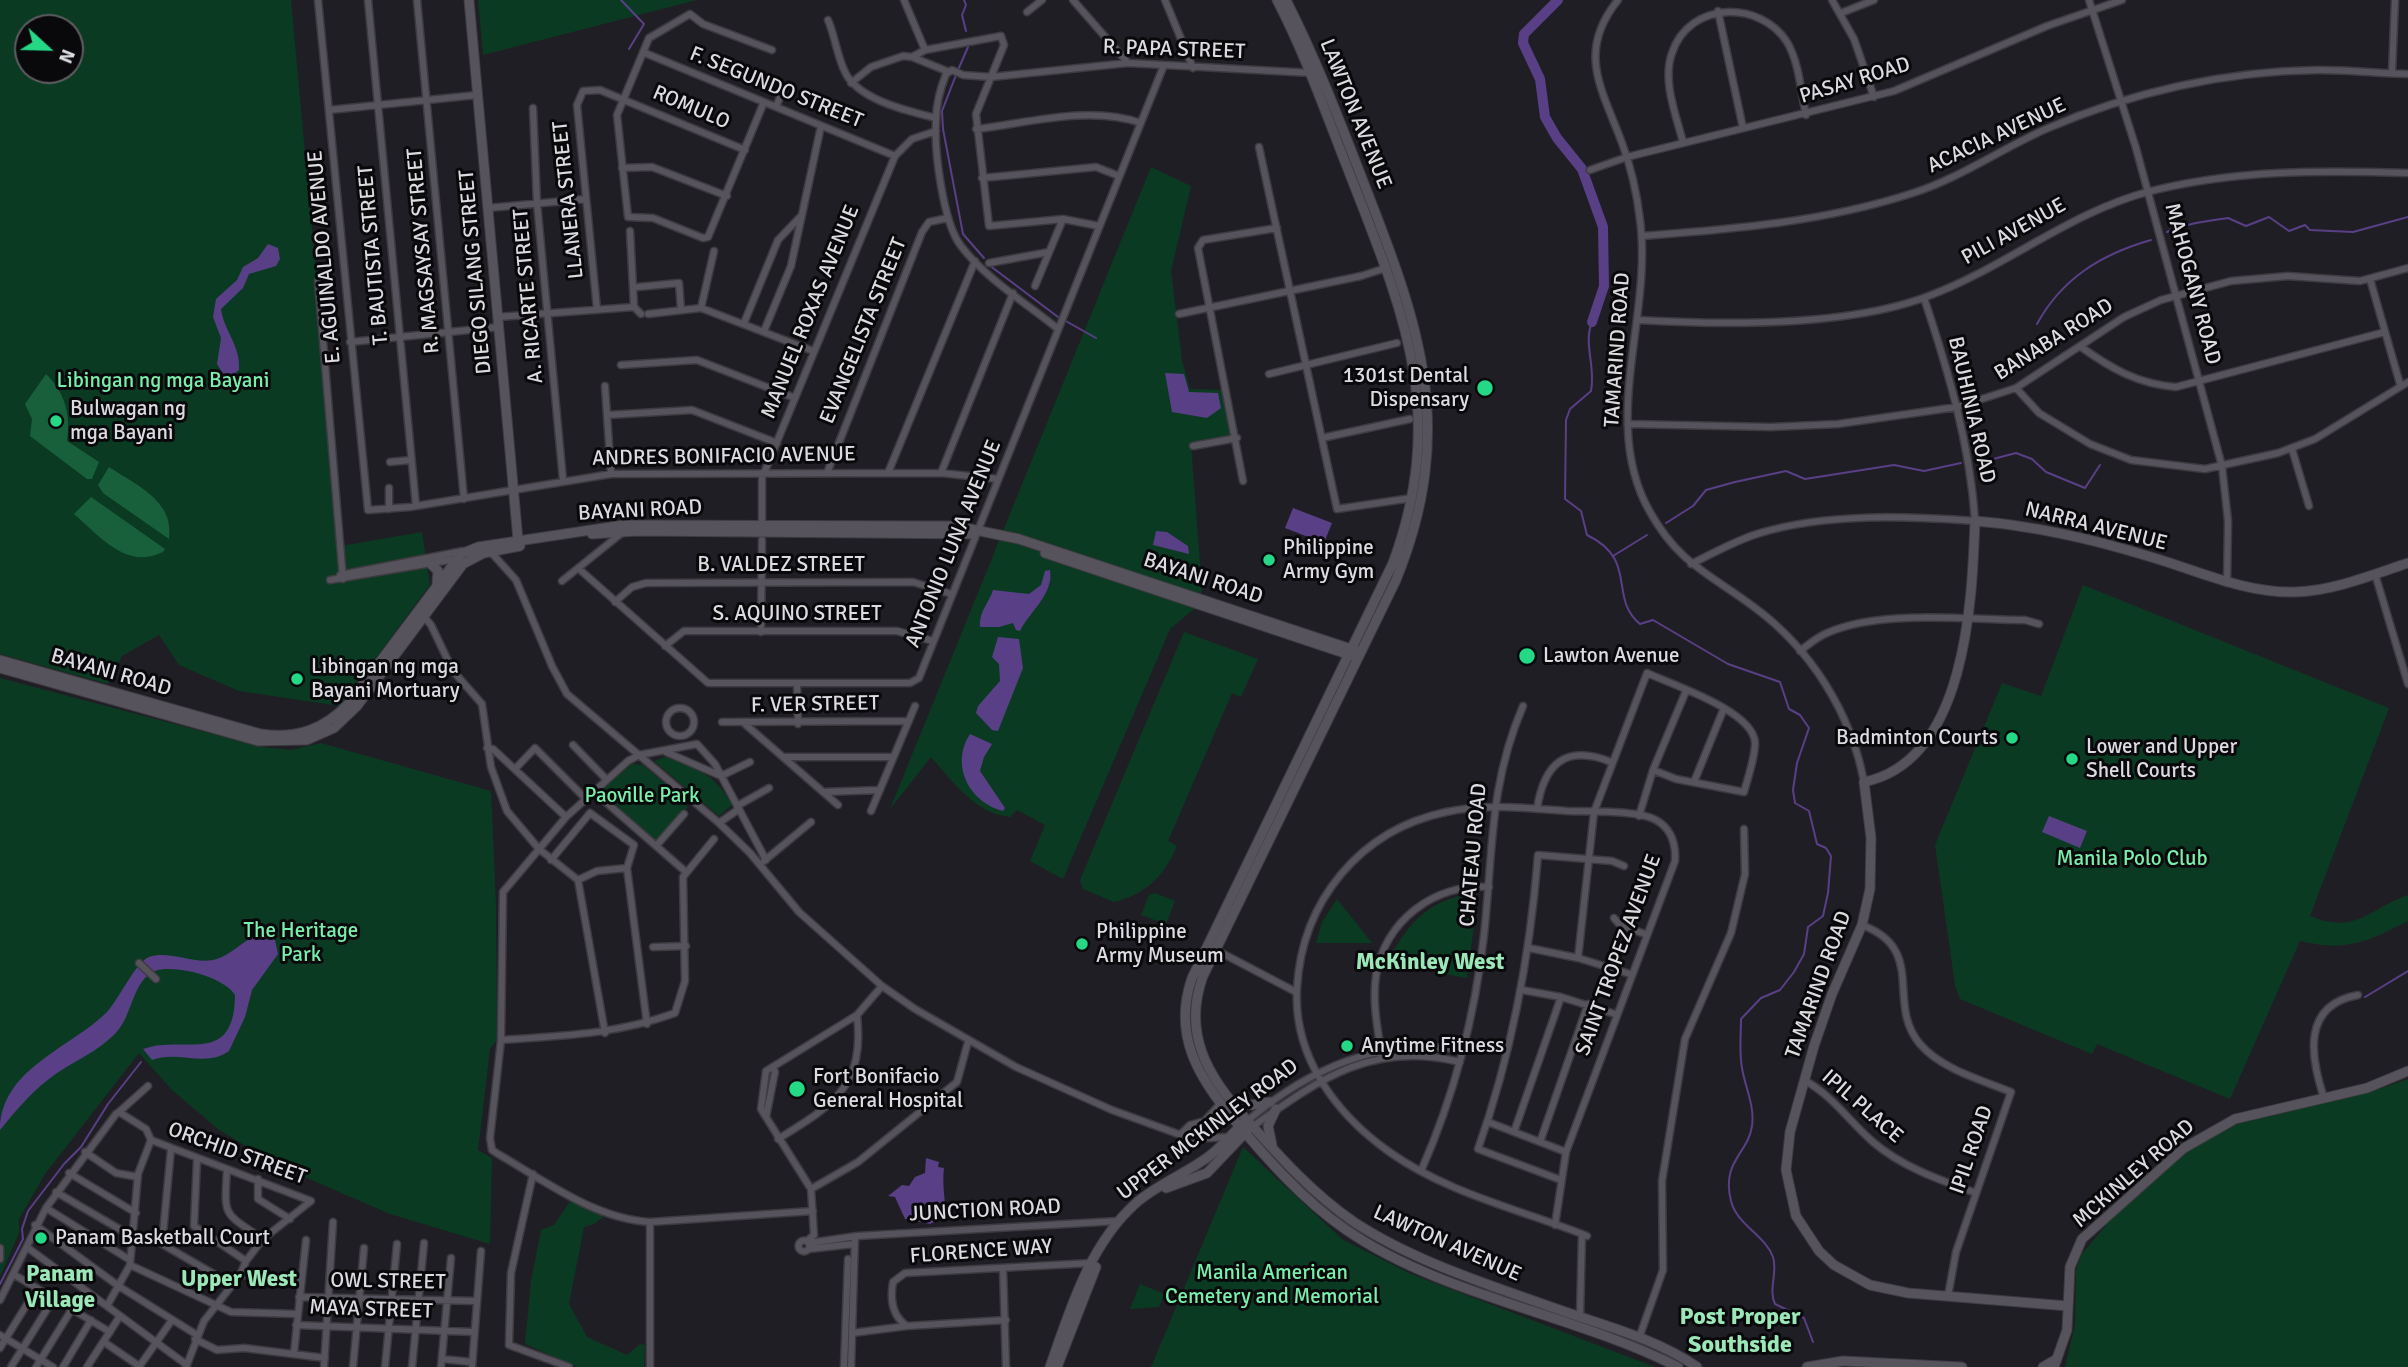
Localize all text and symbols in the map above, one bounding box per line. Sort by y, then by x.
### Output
north arrow [14,14,84,84]
street label: R. PAPA STREET [1102,35,1246,65]
street label: LAWTON AVENUE [1313,35,1397,193]
street label: F. SEGUNDO STREET [686,42,866,134]
text: N [53,45,80,67]
street label: PASAY ROAD [1797,52,1913,110]
street label: ROMULO [649,81,733,135]
street label: ACACIA AVENUE [1924,93,2070,179]
street label: LLANERA STREET [548,120,590,280]
street label: R. MAGSAYSAY STREET [402,147,446,355]
street label: E. AGUINALDO AVENUE [303,149,347,365]
street label: T. BAUTISTA STREET [354,164,394,346]
street label: DIEGO SILANG STREET [454,169,498,375]
street label: PILI AVENUE [1957,193,2071,271]
street label: MANUEL ROXAS AVENUE [757,201,865,423]
street label: MAHOGANY ROAD [2158,201,2226,367]
street label: A. RICARTE STREET [509,208,549,384]
street label: EVANGELISTA STREET [815,234,913,428]
street label: TAMARIND ROAD [1600,272,1636,428]
street label: BANABA ROAD [1990,294,2118,386]
street label: BAUHINIA ROAD [1942,334,2000,486]
place label: 1301st Dental Dispensary [1343,363,1469,413]
park label: Libingan ng mga Bayani [57,368,269,394]
marker: 1301st Dental Dispensary [1475,378,1495,398]
place label: Bulwagan ng mga Bayani [70,396,186,446]
marker: Bulwagan ng mga Bayani [48,413,64,429]
street label: ANTONIO LUNA AVENUE [901,437,1007,651]
street label: ANDRES BONIFACIO AVENUE [592,442,856,472]
street label: BAYANI ROAD [577,495,703,527]
street label: NARRA AVENUE [2022,497,2170,557]
place label: Philippine Army Gym [1283,535,1374,585]
street label: BAYANI ROAD [1140,548,1266,610]
street label: B. VALDEZ STREET [697,552,865,578]
marker: Philippine Army Gym [1261,552,1277,568]
street label: S. AQUINO STREET [712,601,882,627]
place label: Lawton Avenue [1543,643,1679,669]
street label: BAYANI ROAD [48,644,174,702]
marker: Lawton Avenue [1517,646,1537,666]
place label: Libingan ng mga Bayani Mortuary [311,654,460,704]
marker: Libingan ng mga Bayani Mortuary [289,671,305,687]
street label: F. VER STREET [751,691,879,719]
place label: Badminton Courts [1836,725,1998,751]
marker: Badminton Courts [2004,730,2020,746]
place label: Lower and Upper Shell Courts [2086,734,2237,784]
marker: Lower and Upper Shell Courts [2064,751,2080,767]
street label: CHATEAU ROAD [1455,782,1493,928]
park label: Paoville Park [584,783,700,809]
park label: Manila Polo Club [2056,846,2208,872]
street label: SAINT TROPEZ AVENUE [1571,851,1667,1059]
street label: TAMARIND ROAD [1781,908,1857,1062]
park label: The Heritage Park [244,918,358,968]
place label: Philippine Army Museum [1096,919,1224,969]
marker: Philippine Army Museum [1074,936,1090,952]
district label: McKinley West [1356,949,1504,977]
place label: Anytime Fitness [1361,1033,1504,1059]
marker: Anytime Fitness [1339,1038,1355,1054]
street label: UPPER MCKINLEY ROAD [1113,1054,1303,1206]
place label: Fort Bonifacio General Hospital [813,1064,963,1114]
street label: IPIL PLACE [1816,1065,1908,1149]
marker: Fort Bonifacio General Hospital [787,1079,807,1099]
street label: IPIL ROAD [1945,1102,1999,1198]
street label: MCKINLEY ROAD [2068,1114,2200,1234]
street label: ORCHID STREET [164,1117,310,1191]
street label: JUNCTION ROAD [908,1194,1062,1228]
street label: LAWTON AVENUE [1369,1200,1525,1288]
place label: Panam Basketball Court [55,1225,270,1251]
marker: Panam Basketball Court [33,1230,49,1246]
street label: FLORENCE WAY [909,1234,1053,1270]
park label: Manila American Cemetery and Memorial [1165,1260,1379,1310]
district label: Panam Village [25,1261,95,1315]
district label: Upper West [181,1266,297,1294]
street label: OWL STREET [330,1268,446,1296]
street label: MAYA STREET [309,1295,433,1325]
district label: Post Proper Southside [1680,1304,1800,1360]

